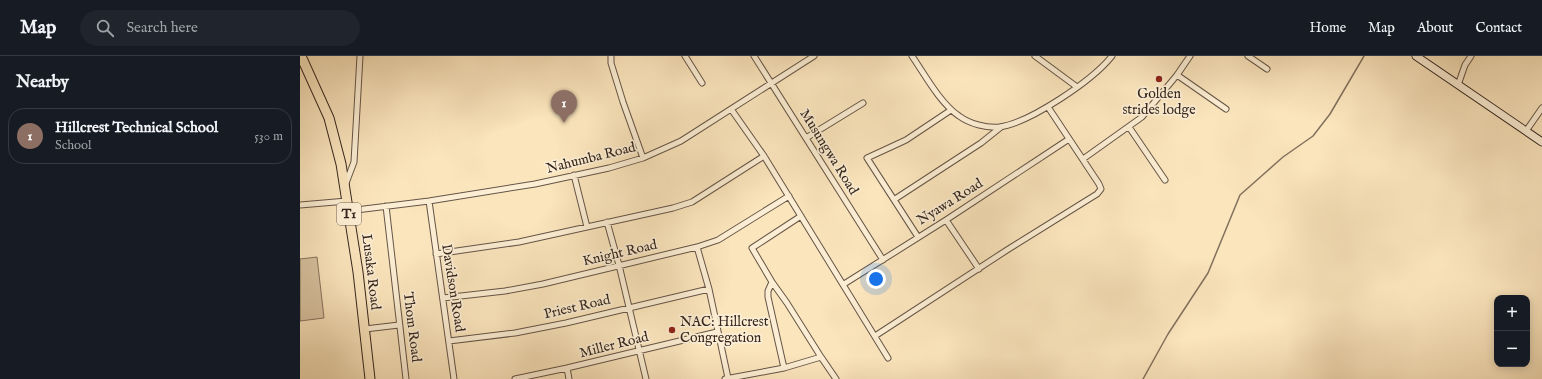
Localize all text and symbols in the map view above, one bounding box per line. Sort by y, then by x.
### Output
search box [80,10,360,46]
text: Map [20,16,56,40]
icon: search [94,17,116,39]
text: Search here [126,18,198,37]
text: Home [1310,19,1346,37]
text: Map [1368,19,1395,37]
text: About [1417,19,1453,37]
text: Contact [1475,19,1522,37]
text: Nearby [16,72,69,93]
marker: Golden strides lodge [1154,74,1164,84]
place label: Golden strides lodge [1122,85,1196,119]
pin: 1 [551,90,577,123]
street label: Musungwa Road [795,106,863,199]
text: Hillcrest Technical School [55,118,218,137]
text: 1 [28,128,32,145]
text: 530 m [254,128,283,145]
text: School [55,137,92,154]
street label: Nahumba Road [544,138,638,178]
street label: Nyawa Road [914,174,987,229]
road number: T1 [337,203,361,225]
street label: Lusaka Road [357,233,385,312]
street label: Knight Road [581,236,659,270]
street label: Davidson Road [437,243,469,334]
your location [866,269,886,289]
street label: Priest Road [542,290,613,323]
street label: Thom Road [399,291,425,364]
map controls [1494,295,1530,367]
button: + [1494,295,1530,331]
place label: NAC: Hillcrest Congregation [680,313,769,347]
marker: NAC: Hillcrest Congregation [667,325,677,335]
street label: Miller Road [577,328,651,362]
button: − [1494,331,1530,367]

